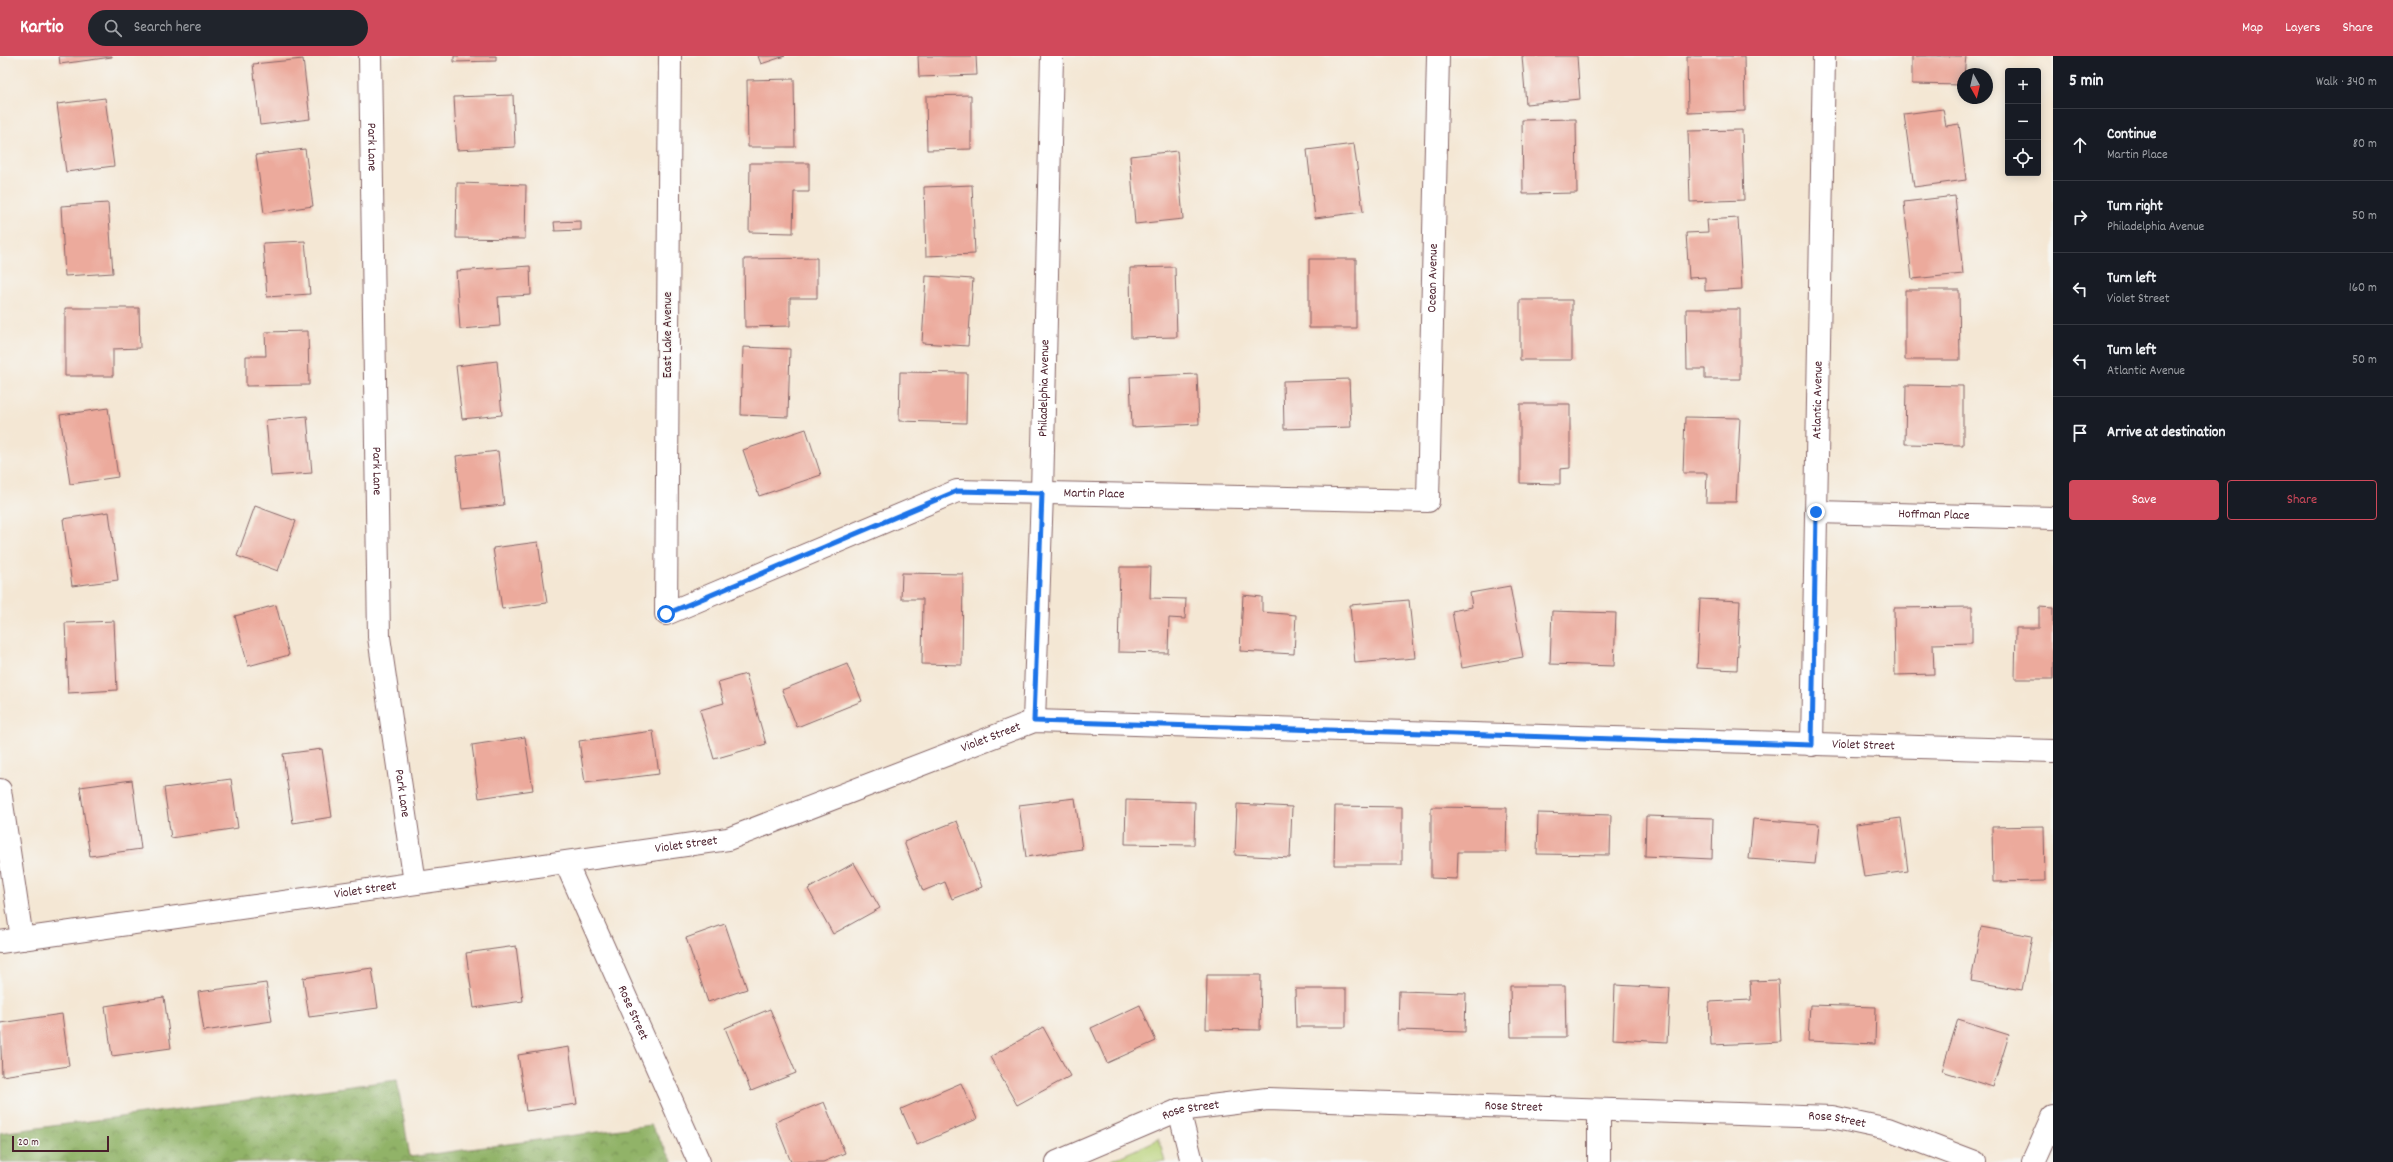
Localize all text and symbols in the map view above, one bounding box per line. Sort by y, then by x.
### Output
search box [88,10,368,46]
text: Kartio [20,15,64,42]
icon: search [102,17,124,39]
text: Search here [134,17,201,39]
text: Map [2242,18,2263,38]
text: Layers [2285,18,2320,38]
text: Share [2342,18,2373,38]
north arrow [1957,68,1993,104]
map controls [2005,68,2041,176]
button: + [2005,68,2041,104]
text: 5 min [2069,70,2103,94]
text: Walk · 340 m [2316,73,2377,92]
button: − [2005,104,2041,140]
street label: Park Lane [362,123,381,172]
text: Continue [2107,124,2156,146]
icon: ahead [2069,134,2091,156]
text: 80 m [2353,135,2377,154]
button: locate [2005,140,2041,176]
text: Martin Place [2107,146,2168,165]
text: Turn right [2107,196,2163,218]
icon: right [2069,206,2091,228]
text: 50 m [2352,207,2377,226]
text: Philadelphia Avenue [2107,218,2204,237]
street label: Ocean Avenue [1423,243,1443,313]
text: Turn left [2107,268,2156,290]
icon: left [2069,278,2091,300]
text: 160 m [2349,279,2377,298]
text: Violet Street [2107,290,2170,309]
street label: East Lake Avenue [659,292,678,378]
street label: Philadelphia Avenue [1034,339,1055,437]
text: Turn left [2107,340,2156,362]
icon: left [2069,350,2091,372]
text: 50 m [2352,351,2377,370]
street label: Atlantic Avenue [1808,361,1828,439]
text: Atlantic Avenue [2107,362,2185,381]
icon: arrive [2069,422,2091,444]
text: Arrive at destination [2107,422,2225,444]
street label: Park Lane [367,447,386,496]
button: Save [2069,480,2219,520]
button: Share [2227,480,2377,520]
street label: Martin Place [1063,484,1125,504]
route end [1807,503,1825,521]
street label: Hoffman Place [1898,505,1970,525]
route start [657,605,675,623]
street label: Violet Street [958,717,1024,758]
street label: Violet Street [1832,735,1895,756]
street label: Park Lane [389,768,415,819]
street label: Violet Street [654,831,719,859]
street label: Violet Street [333,876,398,904]
street label: Rose Street [612,982,653,1043]
street label: Rose Street [1159,1096,1220,1126]
street label: Rose Street [1484,1096,1543,1117]
street label: Rose Street [1808,1107,1868,1134]
scale bar [12,1134,109,1153]
text: 20 m [18,1135,39,1151]

